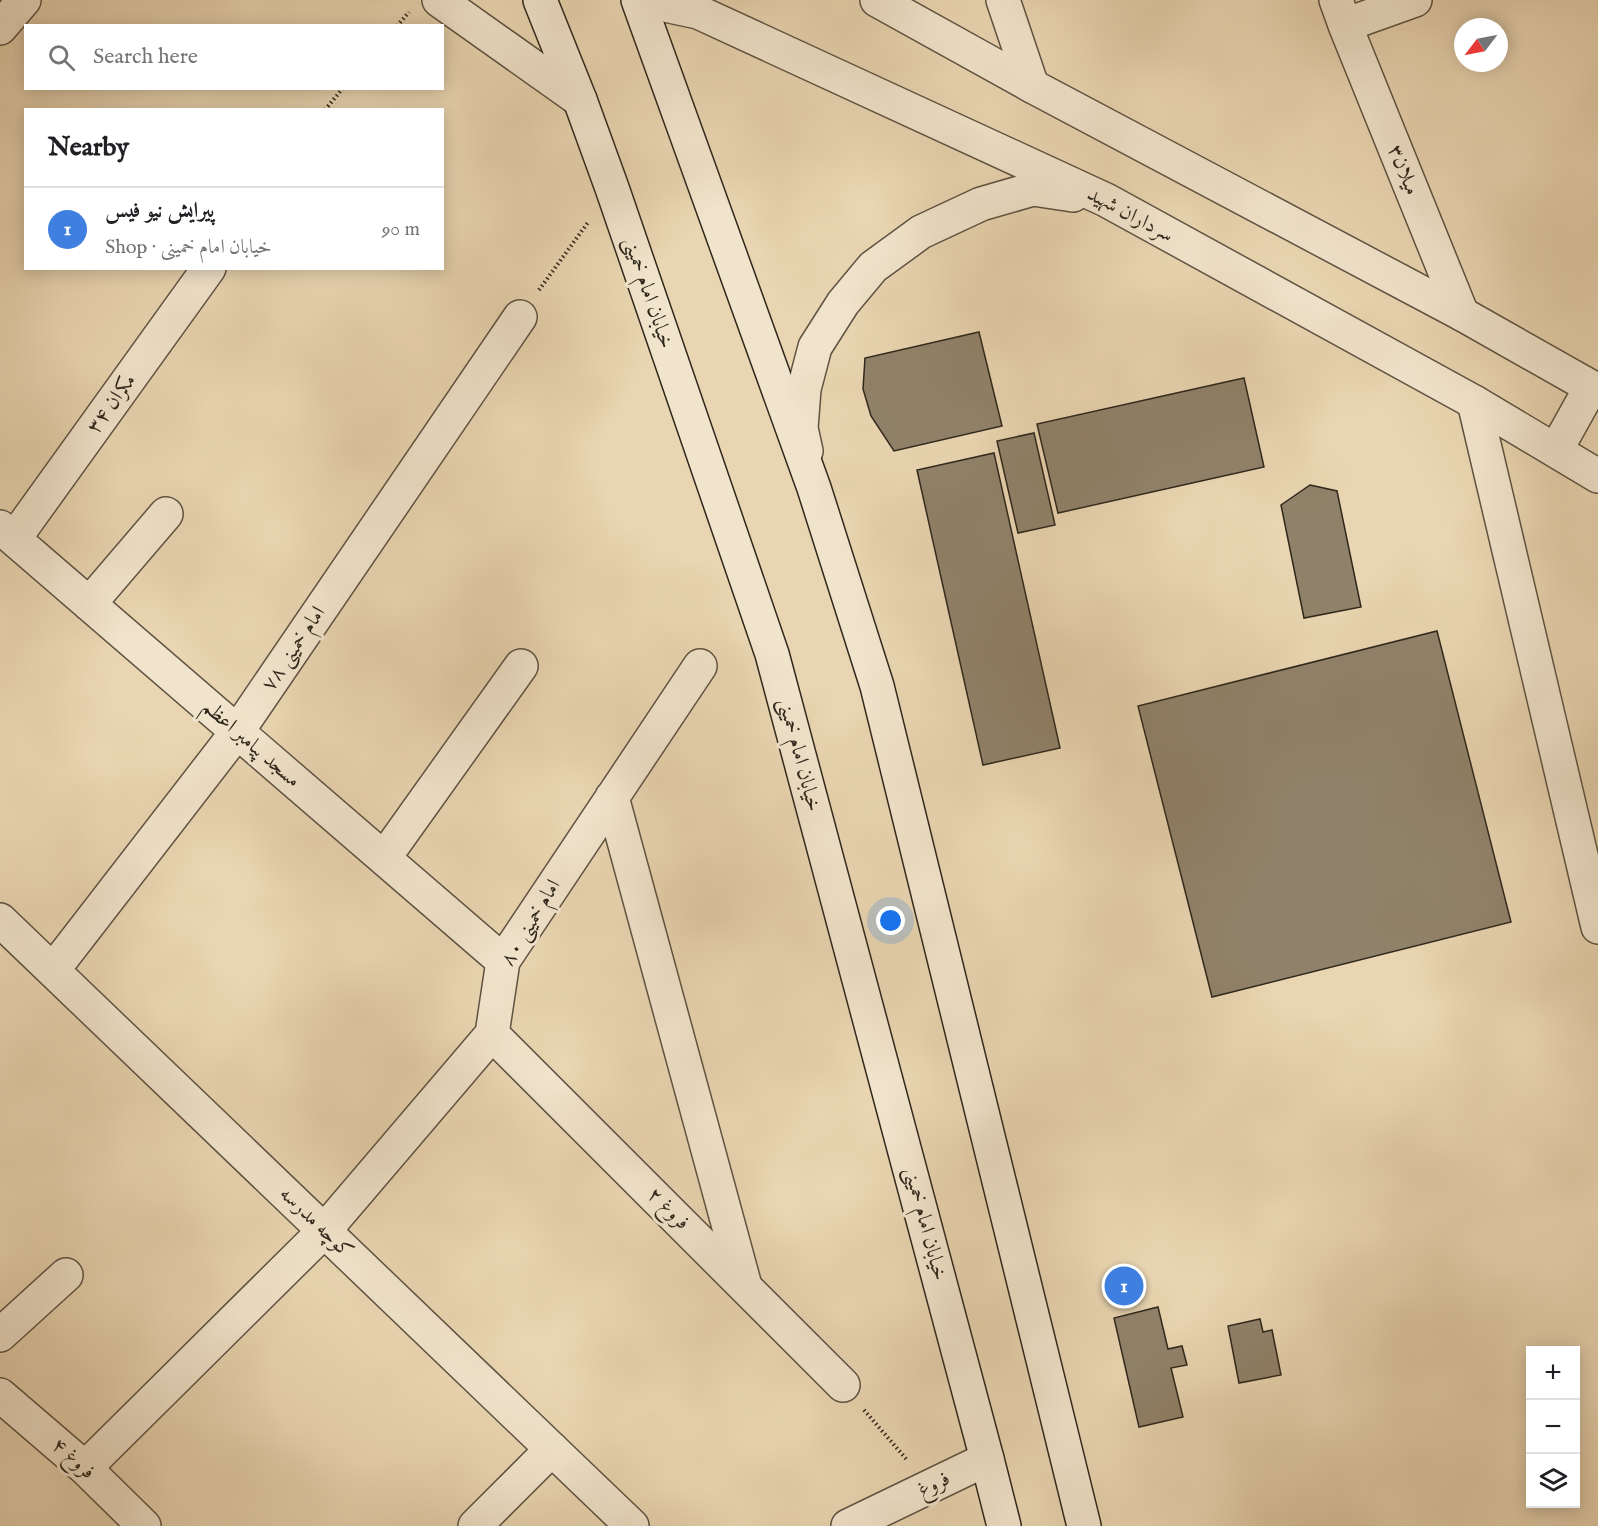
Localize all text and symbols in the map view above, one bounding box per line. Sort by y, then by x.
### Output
north arrow [1454,18,1508,72]
search box [24,24,444,90]
icon: search [45,41,78,74]
text: Search here [93,43,198,71]
text: Nearby [48,131,129,164]
street label: میلان۳ [1381,141,1425,199]
street label: سرداران شهید [1082,181,1178,249]
text: پیرایش نیو فیس [105,197,215,225]
text: 1 [64,217,71,242]
text: 90 m [382,217,420,242]
street label: خیابان امام خمینی [613,234,680,353]
text: Shop · خیابان امام خمینی [105,235,271,260]
street label: مکران ۳۴ [81,369,143,439]
street label: امام خمینی ۷۸ [256,601,335,698]
street label: مسجد پیامبر اعظم [193,694,306,798]
street label: خیابان امام خمینی [768,695,827,816]
street label: امام خمینی ۸۰ [495,875,570,973]
your location [876,906,905,935]
street label: خیابان امام خمینی [894,1164,953,1285]
street label: کوچه مدرسه [273,1181,359,1265]
street label: فروغ ۲ [639,1182,695,1238]
pin: 1 [1104,1264,1144,1308]
map controls [1526,1346,1580,1508]
button: + [1526,1346,1580,1400]
button: − [1526,1400,1580,1454]
street label: فروغ ۴ [43,1432,101,1488]
button: layers [1526,1454,1580,1508]
street label: فروغ [913,1466,956,1507]

